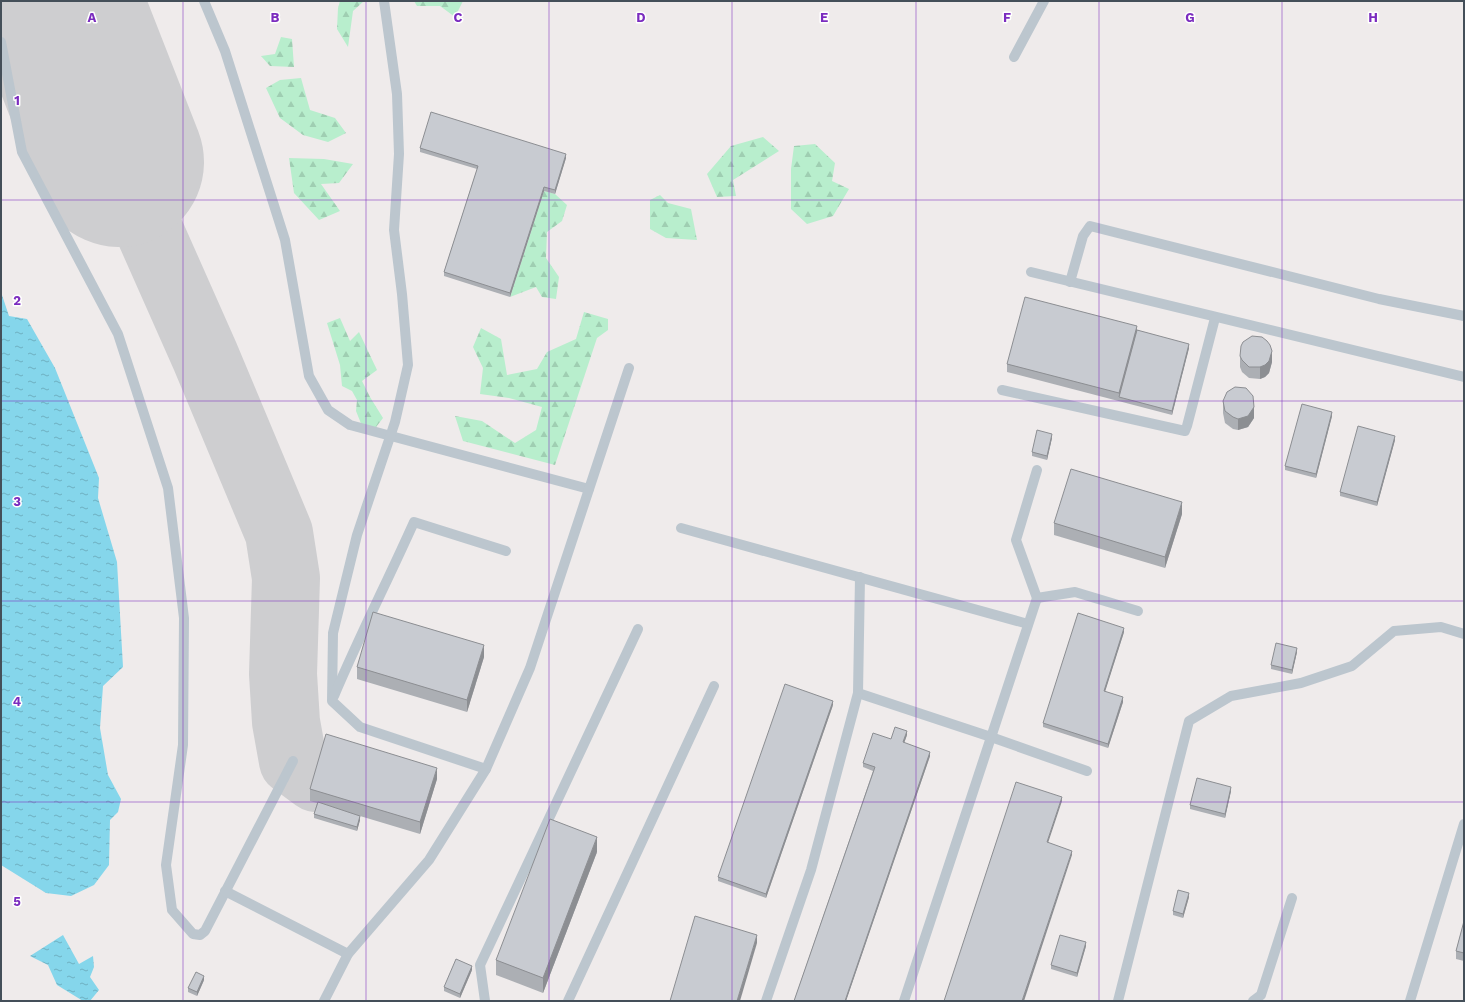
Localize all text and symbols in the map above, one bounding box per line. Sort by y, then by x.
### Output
text: A [88,10,97,25]
text: B [271,10,280,25]
text: C [454,10,463,25]
text: D [636,10,646,25]
text: E [820,10,828,25]
text: F [1003,10,1011,25]
text: G [1185,10,1195,25]
text: H [1368,10,1378,25]
text: 1 [14,93,20,108]
text: 2 [13,293,21,308]
text: 3 [13,494,21,509]
text: 4 [13,694,22,709]
text: 5 [13,894,21,909]

